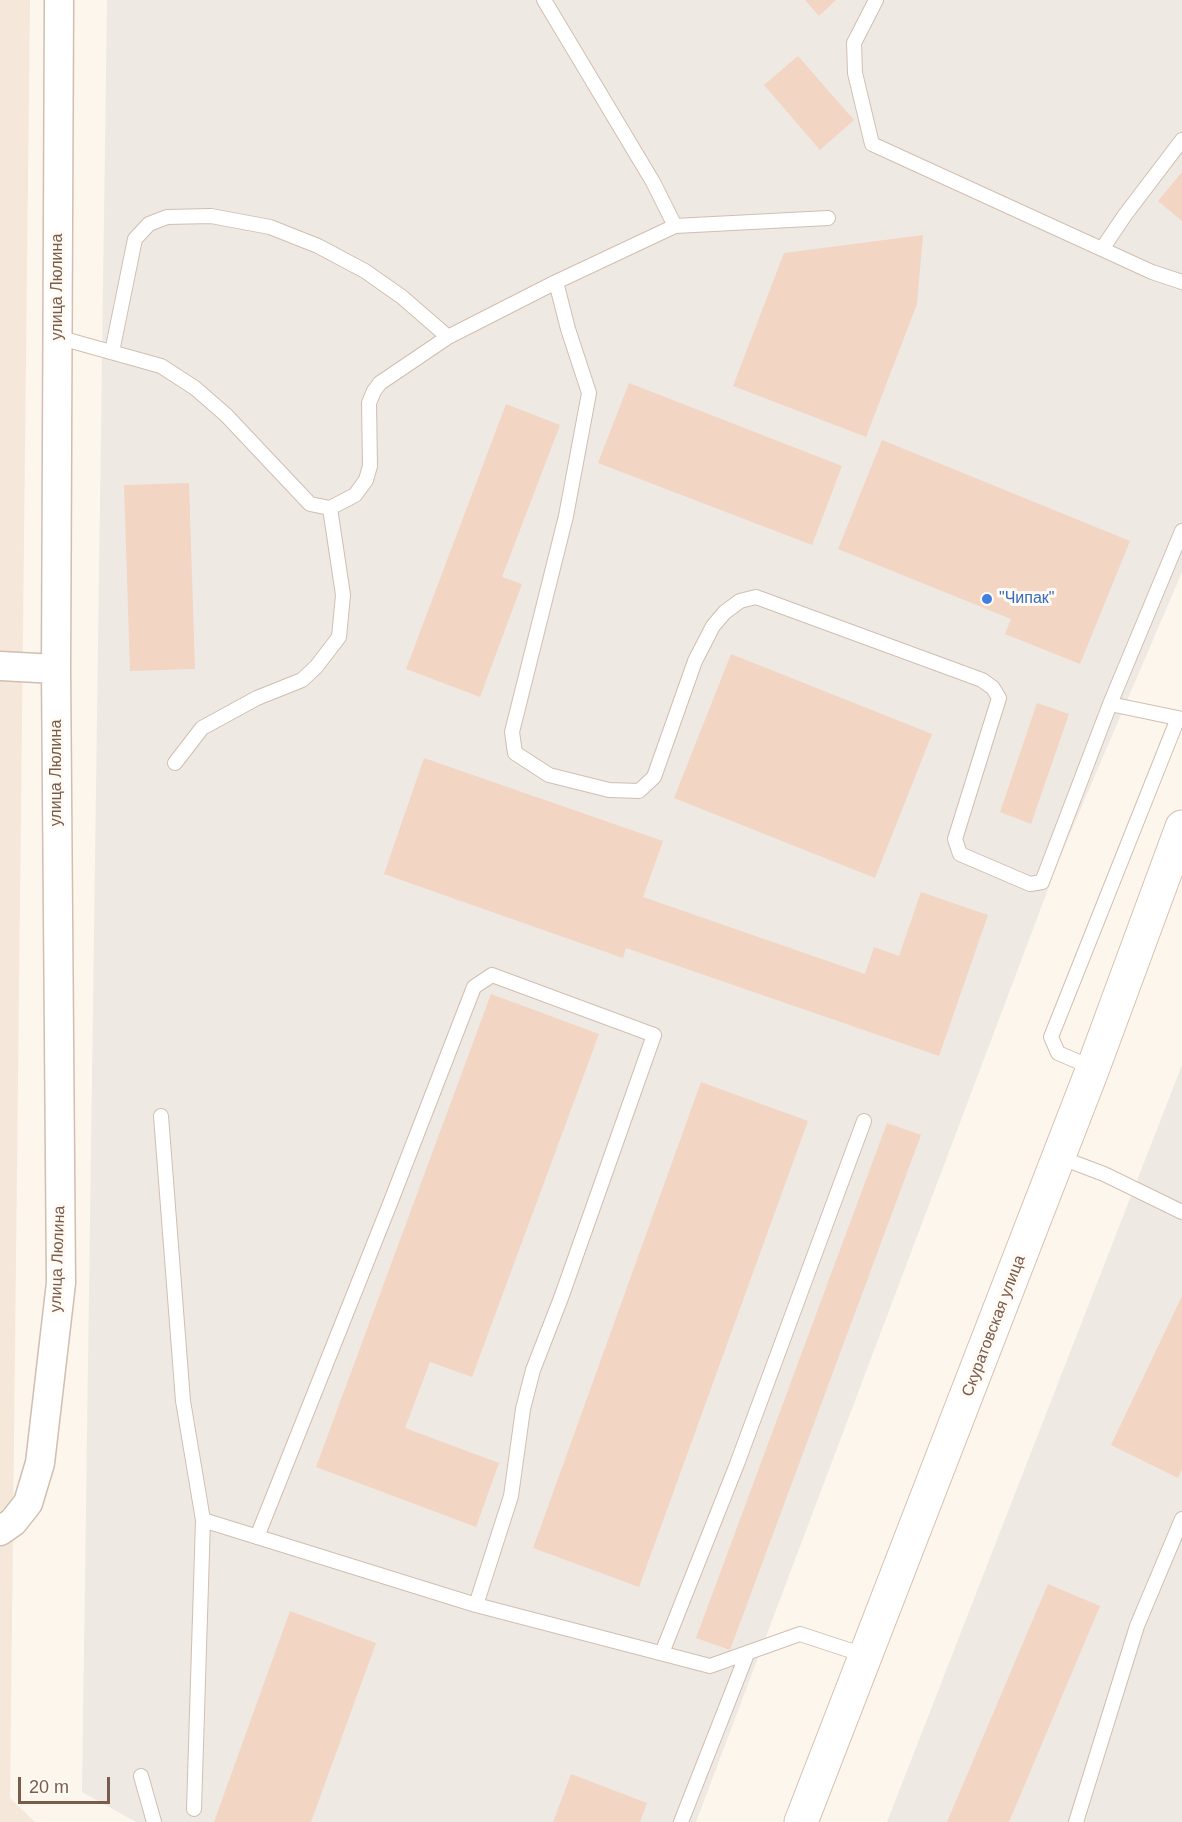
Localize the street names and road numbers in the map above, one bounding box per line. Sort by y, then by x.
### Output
street label: улица Люлина [48,234,68,340]
street label: улица Люлина [47,720,67,826]
street label: улица Люлина [47,1205,69,1313]
street label: Скуратовская улица [958,1253,1030,1399]

